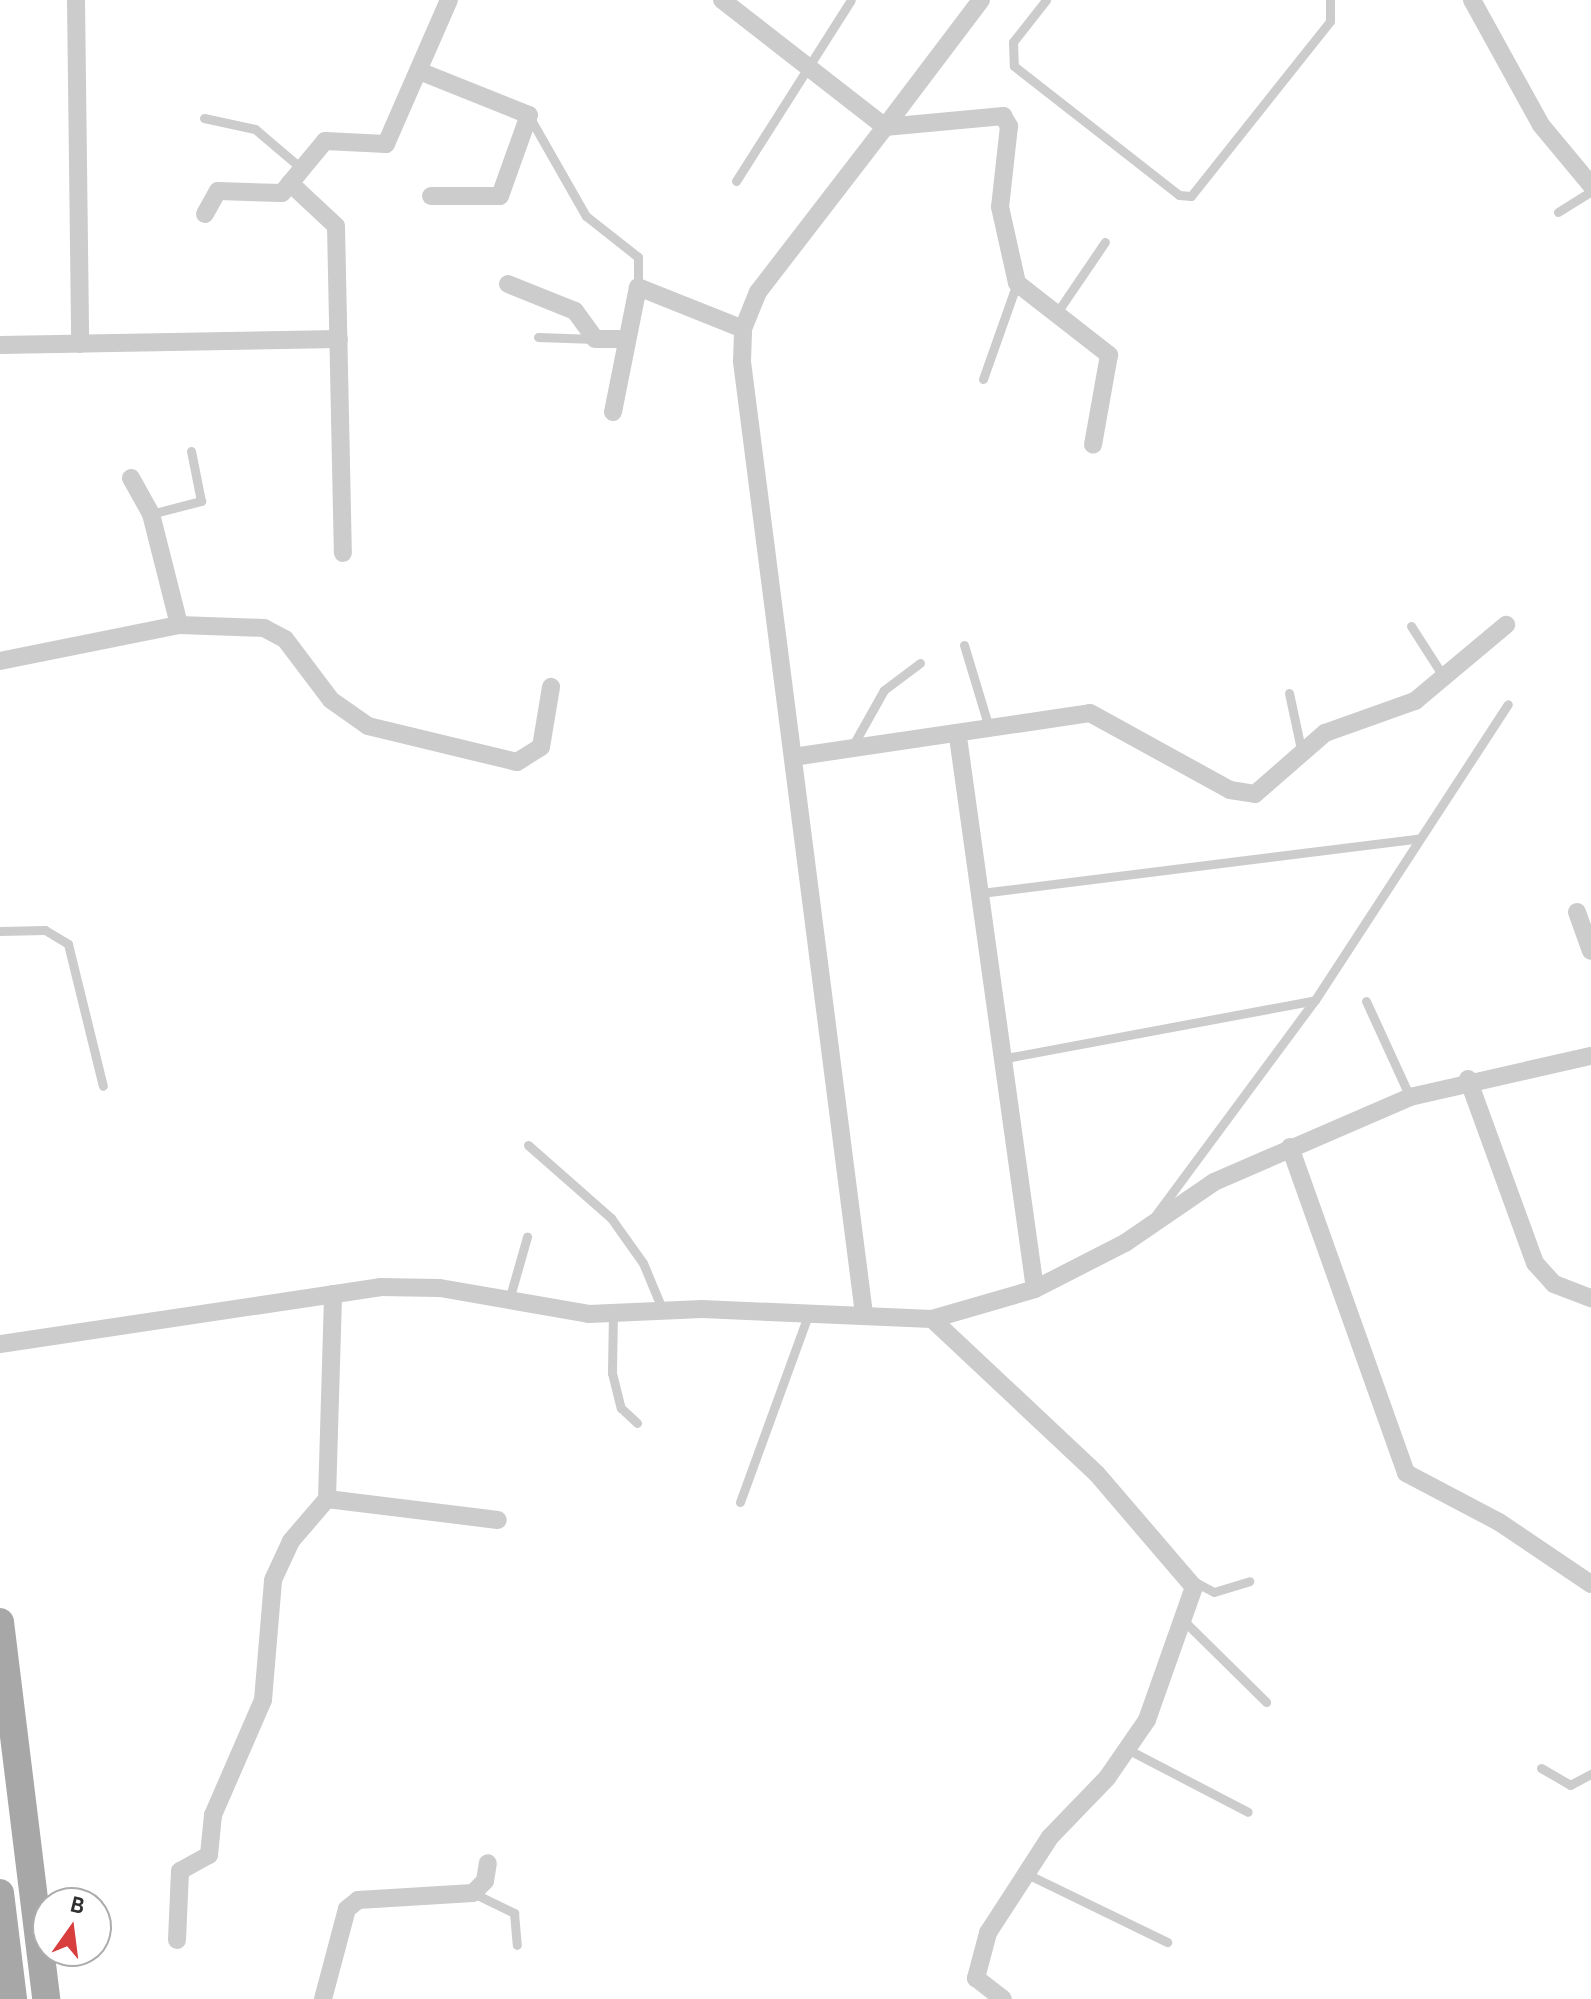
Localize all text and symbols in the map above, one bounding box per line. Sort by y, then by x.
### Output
north arrow [32,1887,112,1967]
text: B [67,1890,87,1920]

